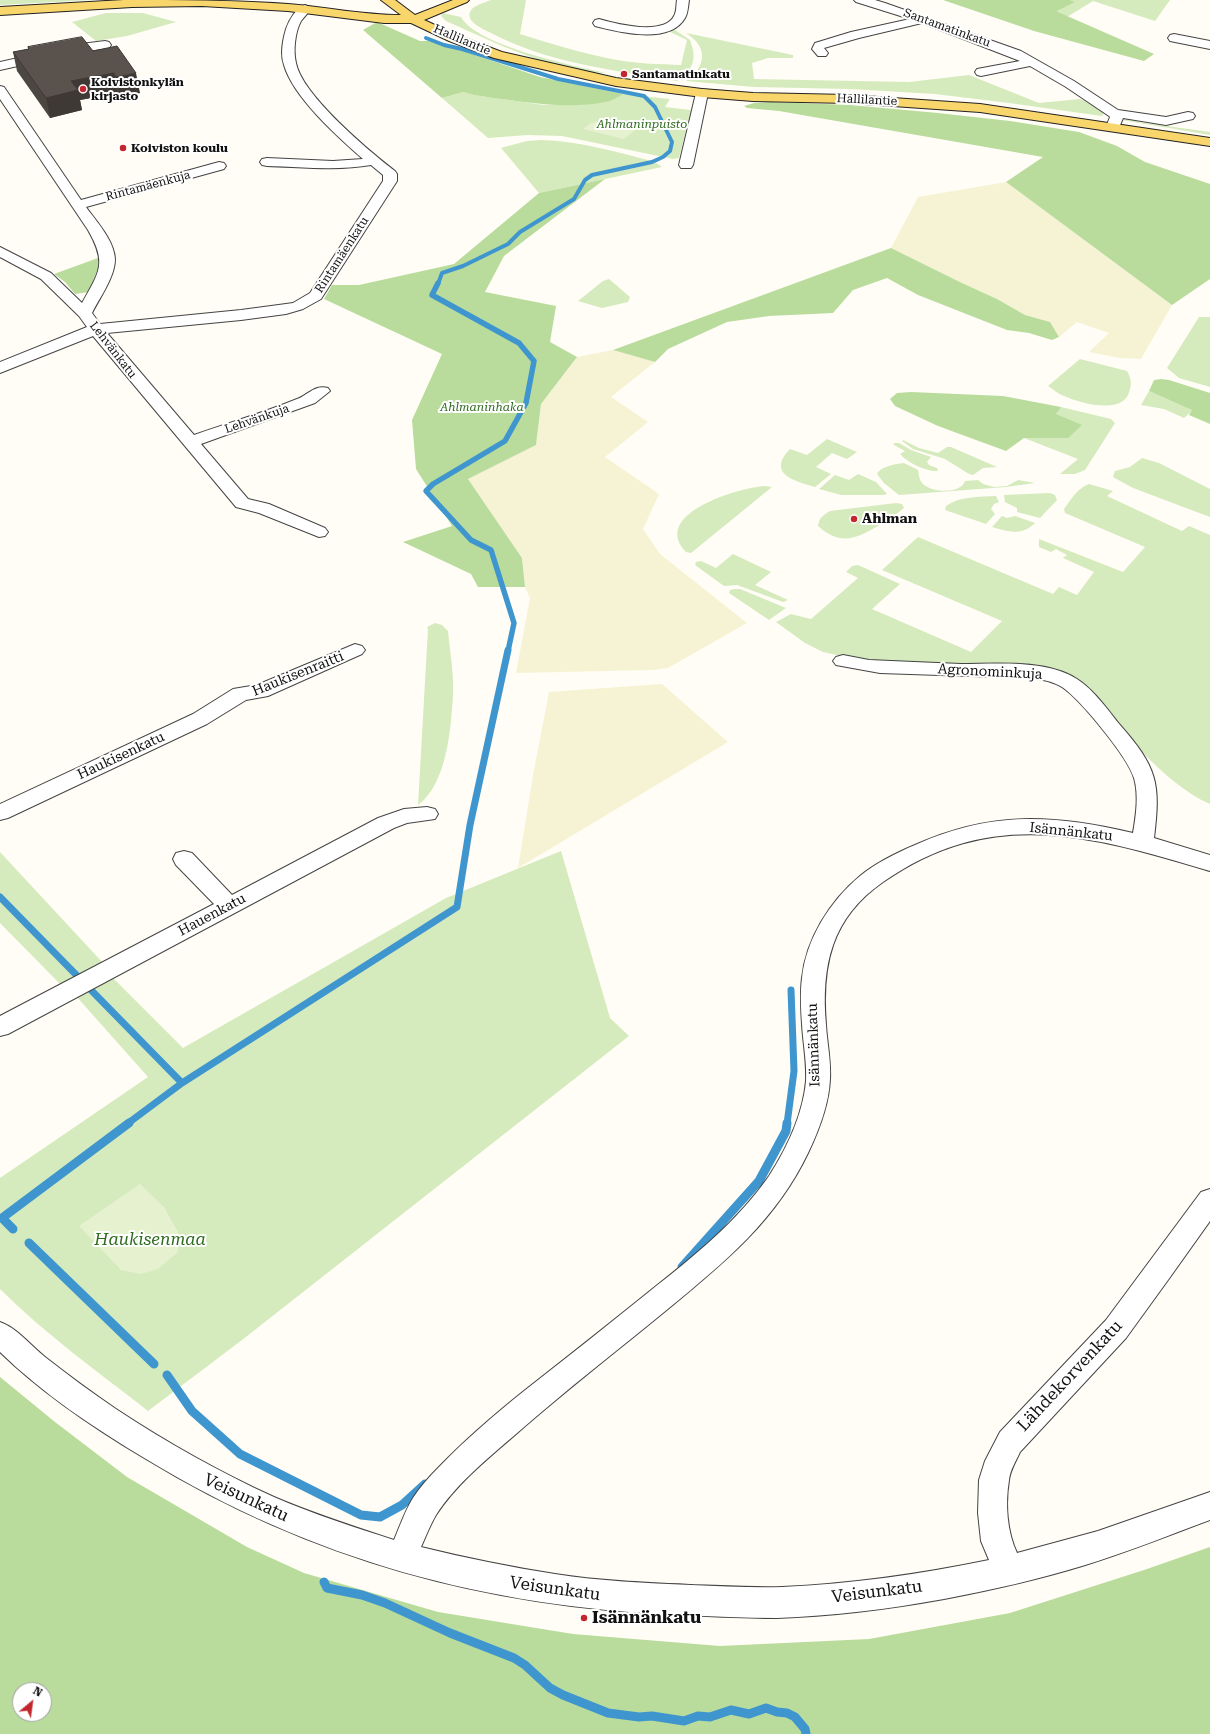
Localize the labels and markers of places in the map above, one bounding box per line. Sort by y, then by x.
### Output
place label: Santamatinkatu [632,67,730,81]
marker: Santamatinkatu [619,69,629,79]
place label: Koivistonkylän kirjasto [91,75,184,103]
marker: Koivistonkylän kirjasto [78,84,88,94]
place label: Koiviston koulu [131,141,228,155]
marker: Koiviston koulu [118,143,128,153]
place label: Ahlman [862,511,917,527]
marker: Ahlman [849,514,859,524]
place label: Isännänkatu [592,1608,701,1628]
marker: Isännänkatu [579,1613,589,1623]

